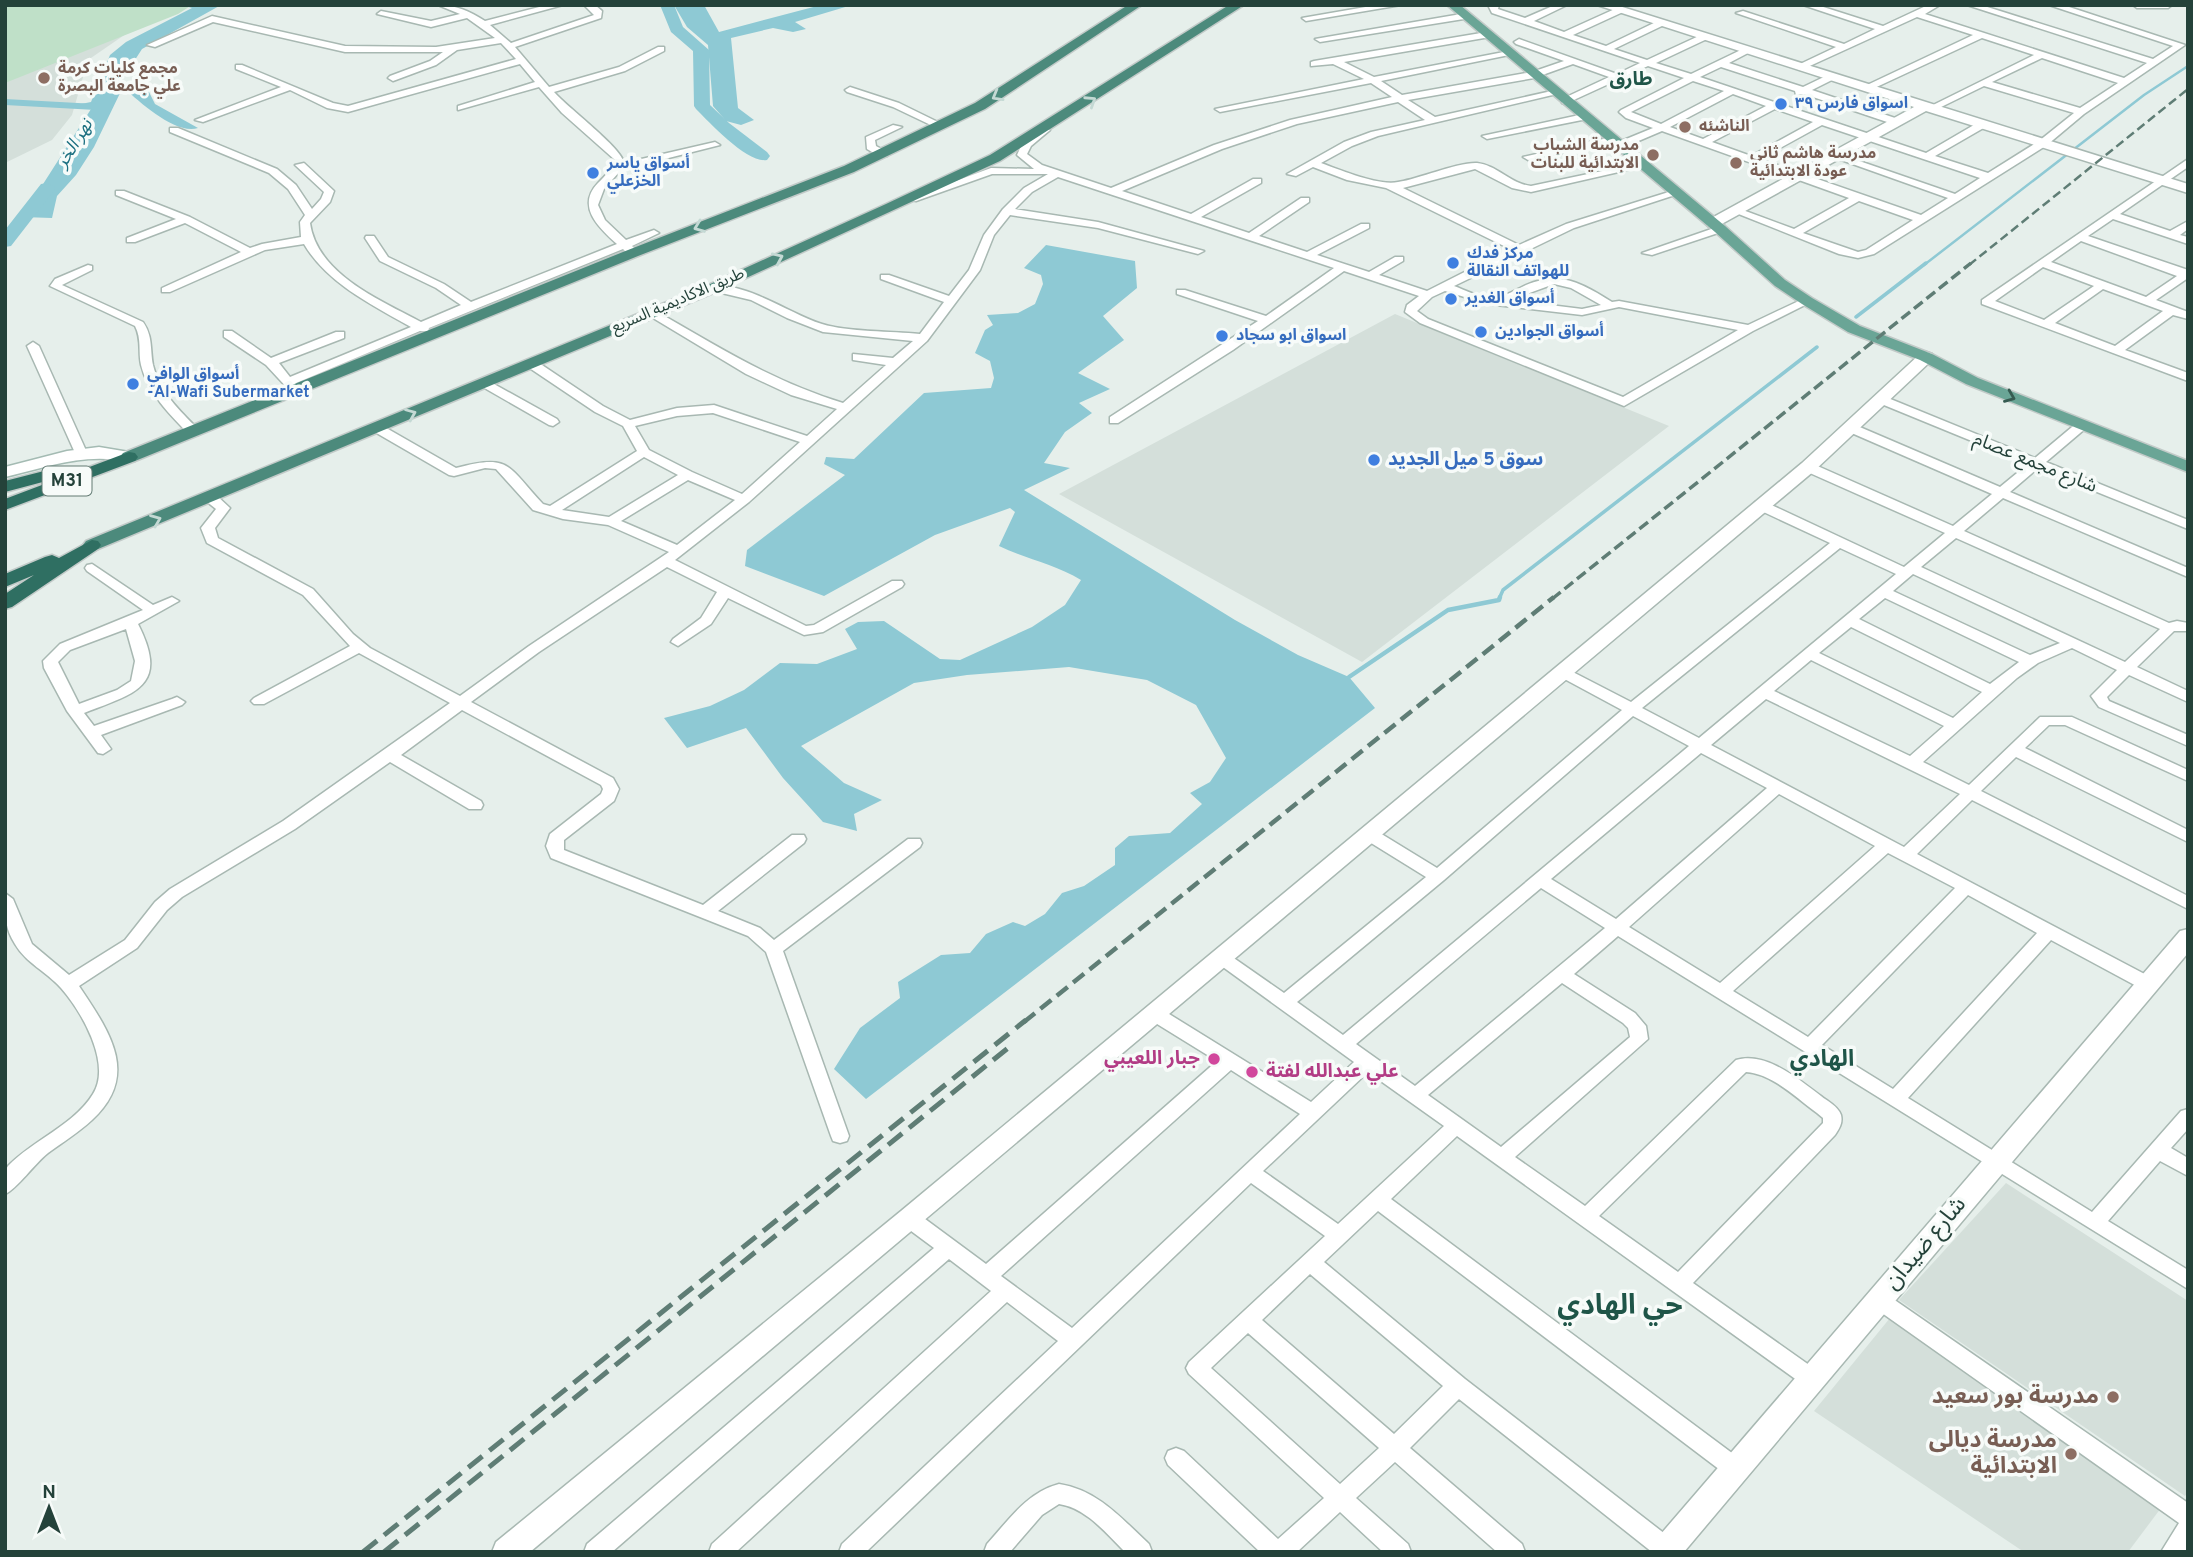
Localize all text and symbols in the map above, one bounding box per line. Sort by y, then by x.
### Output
place label: مجمع كليات كرمة علي جامعة البصرة [58,59,181,99]
district label: طارق [1609,68,1653,92]
marker: مجمع كليات كرمة علي جامعة البصرة [36,70,52,86]
one-way arrow [992,88,1005,101]
place label: اسواق فارس ٣٩ [1795,94,1908,114]
one-way arrow [1083,96,1096,109]
marker: اسواق فارس ٣٩ [1773,96,1789,112]
water label: نهر الخر [50,114,100,174]
place label: الناشئه [1699,117,1750,137]
marker: الناشئه [1677,119,1693,135]
place label: مدرسة الشباب الابتدائية للبنات [1531,136,1639,174]
place label: مدرسة هاشم ثاني عودة الابتدائية [1750,144,1876,182]
marker: مدرسة الشباب الابتدائية للبنات [1645,147,1661,163]
place label: أسواق ياسر الخزعلي [606,153,690,194]
marker: مدرسة هاشم ثاني عودة الابتدائية [1728,155,1744,171]
marker: أسواق ياسر الخزعلي [585,165,601,181]
one-way arrow [694,219,706,233]
place label: مركز فدك للهواتف النقالة [1467,244,1569,282]
one-way arrow [771,252,784,266]
marker: مركز فدك للهواتف النقالة [1445,255,1461,271]
street label: طريق الاكاديمية السريع [609,264,748,339]
place label: أسواق الغدير [1464,288,1555,309]
marker: أسواق الغدير [1443,291,1459,307]
place label: أسواق الجوادين [1495,321,1604,342]
marker: أسواق الجوادين [1473,324,1489,340]
place label: اسواق ابو سجاد [1236,326,1346,346]
marker: اسواق ابو سجاد [1214,328,1230,344]
place label: أسواق الوافي -Al-Wafi Subermarket [147,364,310,403]
marker: أسواق الوافي -Al-Wafi Subermarket [125,376,141,392]
one-way arrow [2003,388,2015,402]
one-way arrow [404,408,417,422]
street label: شارع مجمع عصام [1969,427,2100,500]
place label: سوق 5 ميل الجديد [1388,448,1543,472]
marker: سوق 5 ميل الجديد [1366,452,1382,468]
road number: M31 [42,466,92,495]
one-way arrow [149,514,161,528]
district label: الهادي [1790,1046,1854,1076]
place label: جبار اللعيبي [1104,1047,1200,1072]
marker: جبار اللعيبي [1206,1051,1222,1067]
place label: علي عبدالله لفتة [1266,1060,1399,1085]
marker: علي عبدالله لفتة [1244,1064,1260,1080]
street label: شارع ضيدان [1879,1191,1973,1297]
district label: حي الهادي [1557,1289,1683,1326]
place label: مدرسة بور سعيد [1932,1383,2099,1412]
marker: مدرسة بور سعيد [2105,1389,2121,1405]
place label: مدرسة ديالى الابتدائية [1929,1427,2057,1482]
marker: مدرسة ديالى الابتدائية [2063,1446,2079,1462]
north arrow [14,1473,84,1543]
text: N [42,1481,56,1505]

